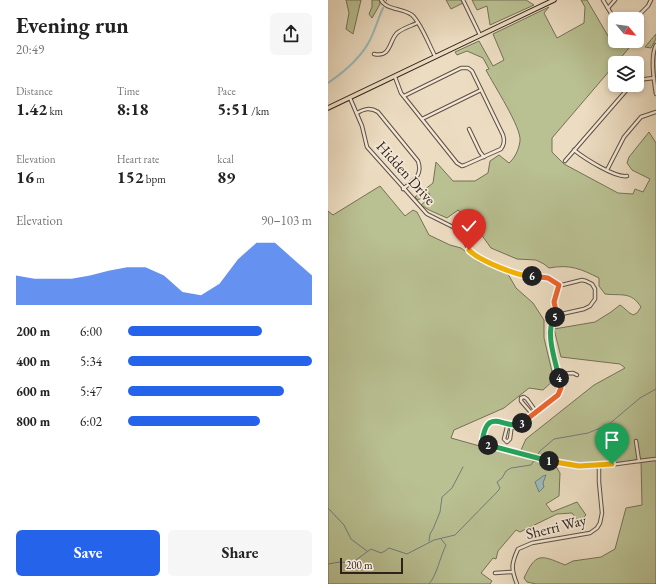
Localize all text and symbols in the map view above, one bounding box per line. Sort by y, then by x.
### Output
text: Evening run [16,11,129,40]
north arrow [608,12,644,48]
map controls [608,12,644,92]
button: share [270,13,312,55]
text: 20:49 [16,41,44,58]
button: layers [608,56,644,92]
text: Distance [16,84,53,98]
text: Time [117,84,140,98]
text: Pace [217,84,236,98]
text: 1.42 [16,98,47,120]
text: 8:18 [117,98,148,120]
text: 5:51 [217,98,249,120]
text: km [47,104,63,118]
text: /km [249,104,269,118]
street label: Hidden Drive [373,137,440,209]
text: Elevation [16,152,56,166]
text: Heart rate [117,152,159,166]
text: kcal [217,152,234,166]
text: 16 [16,166,34,188]
text: 152 [117,166,144,188]
text: 89 [217,166,235,188]
text: m [34,172,45,186]
text: bpm [144,172,166,186]
pin [452,209,486,250]
text: Elevation [16,212,63,229]
text: 90–103 m [261,212,312,229]
icon: check [458,215,480,237]
pin: 6 [522,266,542,286]
text: 6 [529,269,535,283]
pin: 5 [545,307,565,327]
text: 5 [552,310,558,324]
text: 200 m [16,323,50,340]
text: 6:00 [80,323,102,340]
text: 400 m [16,353,50,370]
text: 5:34 [80,353,102,370]
pin: 4 [549,368,569,388]
text: 4 [556,371,562,385]
text: 600 m [16,383,50,400]
text: 5:47 [80,383,102,400]
text: 800 m [16,413,50,430]
text: 6:02 [80,413,102,430]
pin: 3 [512,413,532,433]
text: 3 [519,416,525,430]
pin [595,423,629,464]
icon: arrive [601,429,623,451]
pin: 2 [478,435,498,455]
text: 2 [485,438,491,452]
pin: 1 [539,451,559,471]
text: 1 [546,454,552,468]
street label: Sherri Way [524,510,589,543]
button: Save [16,530,160,576]
button: Share [168,530,312,576]
scale bar [340,556,403,575]
text: 200 m [346,558,373,572]

